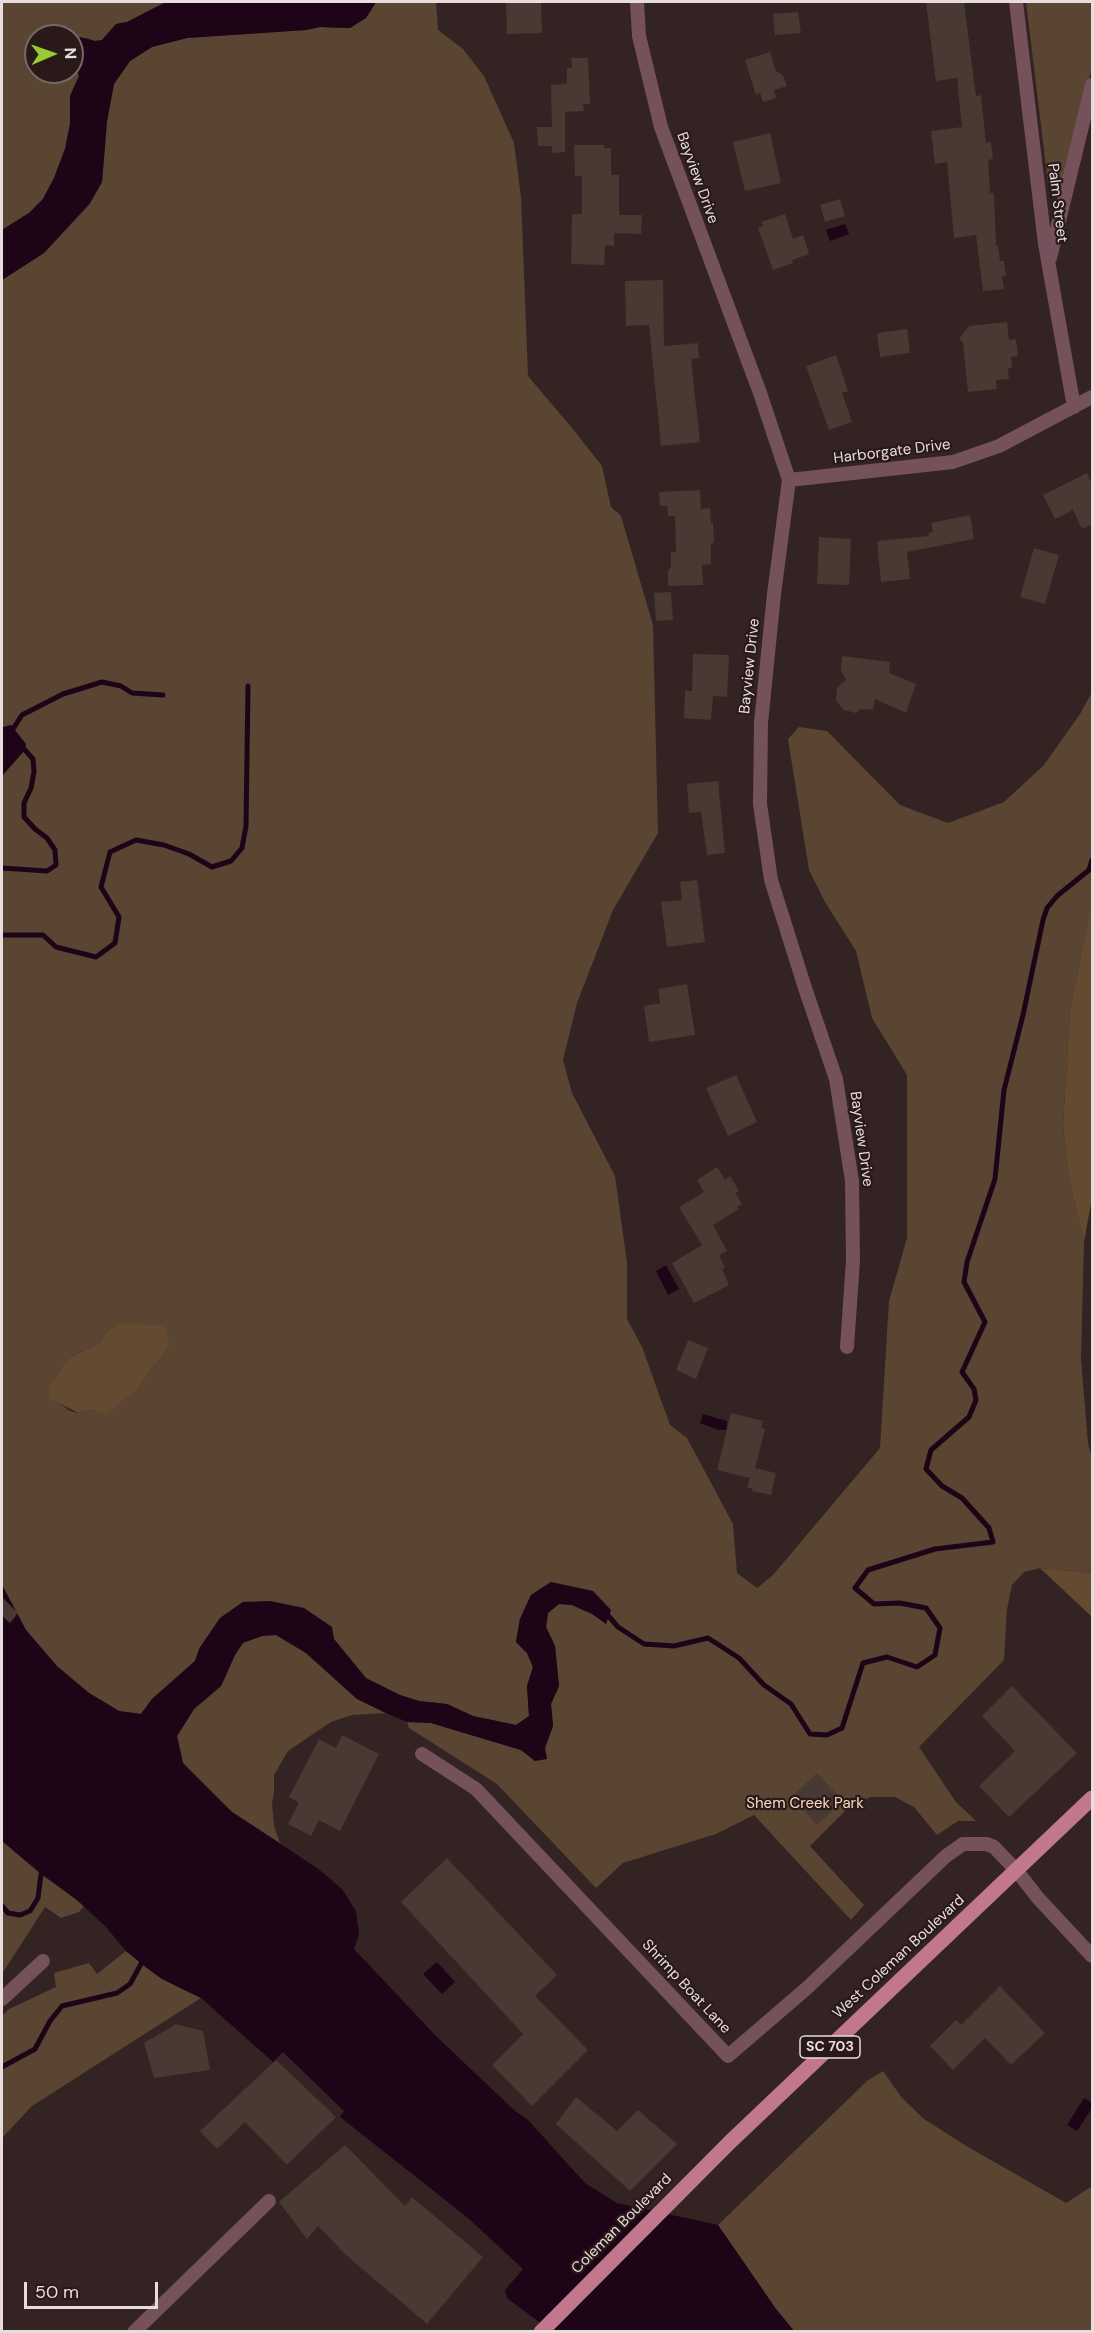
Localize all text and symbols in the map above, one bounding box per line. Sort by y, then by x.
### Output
north arrow [24,24,84,84]
text: N [60,47,81,60]
street label: Bayview Drive [672,130,722,226]
street label: Palm Street [1043,162,1071,244]
street label: Harborgate Drive [833,436,951,468]
street label: Bayview Drive [736,617,764,715]
street label: Bayview Drive [845,1090,877,1188]
park label: Shem Creek Park [746,1795,864,1813]
street label: West Coleman Boulevard [829,1891,969,2023]
street label: Shrimp Boat Lane [638,1936,734,2038]
road number: SC 703 [800,2036,860,2058]
street label: Coleman Boulevard [568,2170,676,2278]
scale bar [27,2270,160,2308]
text: 50 m [35,2280,79,2304]

